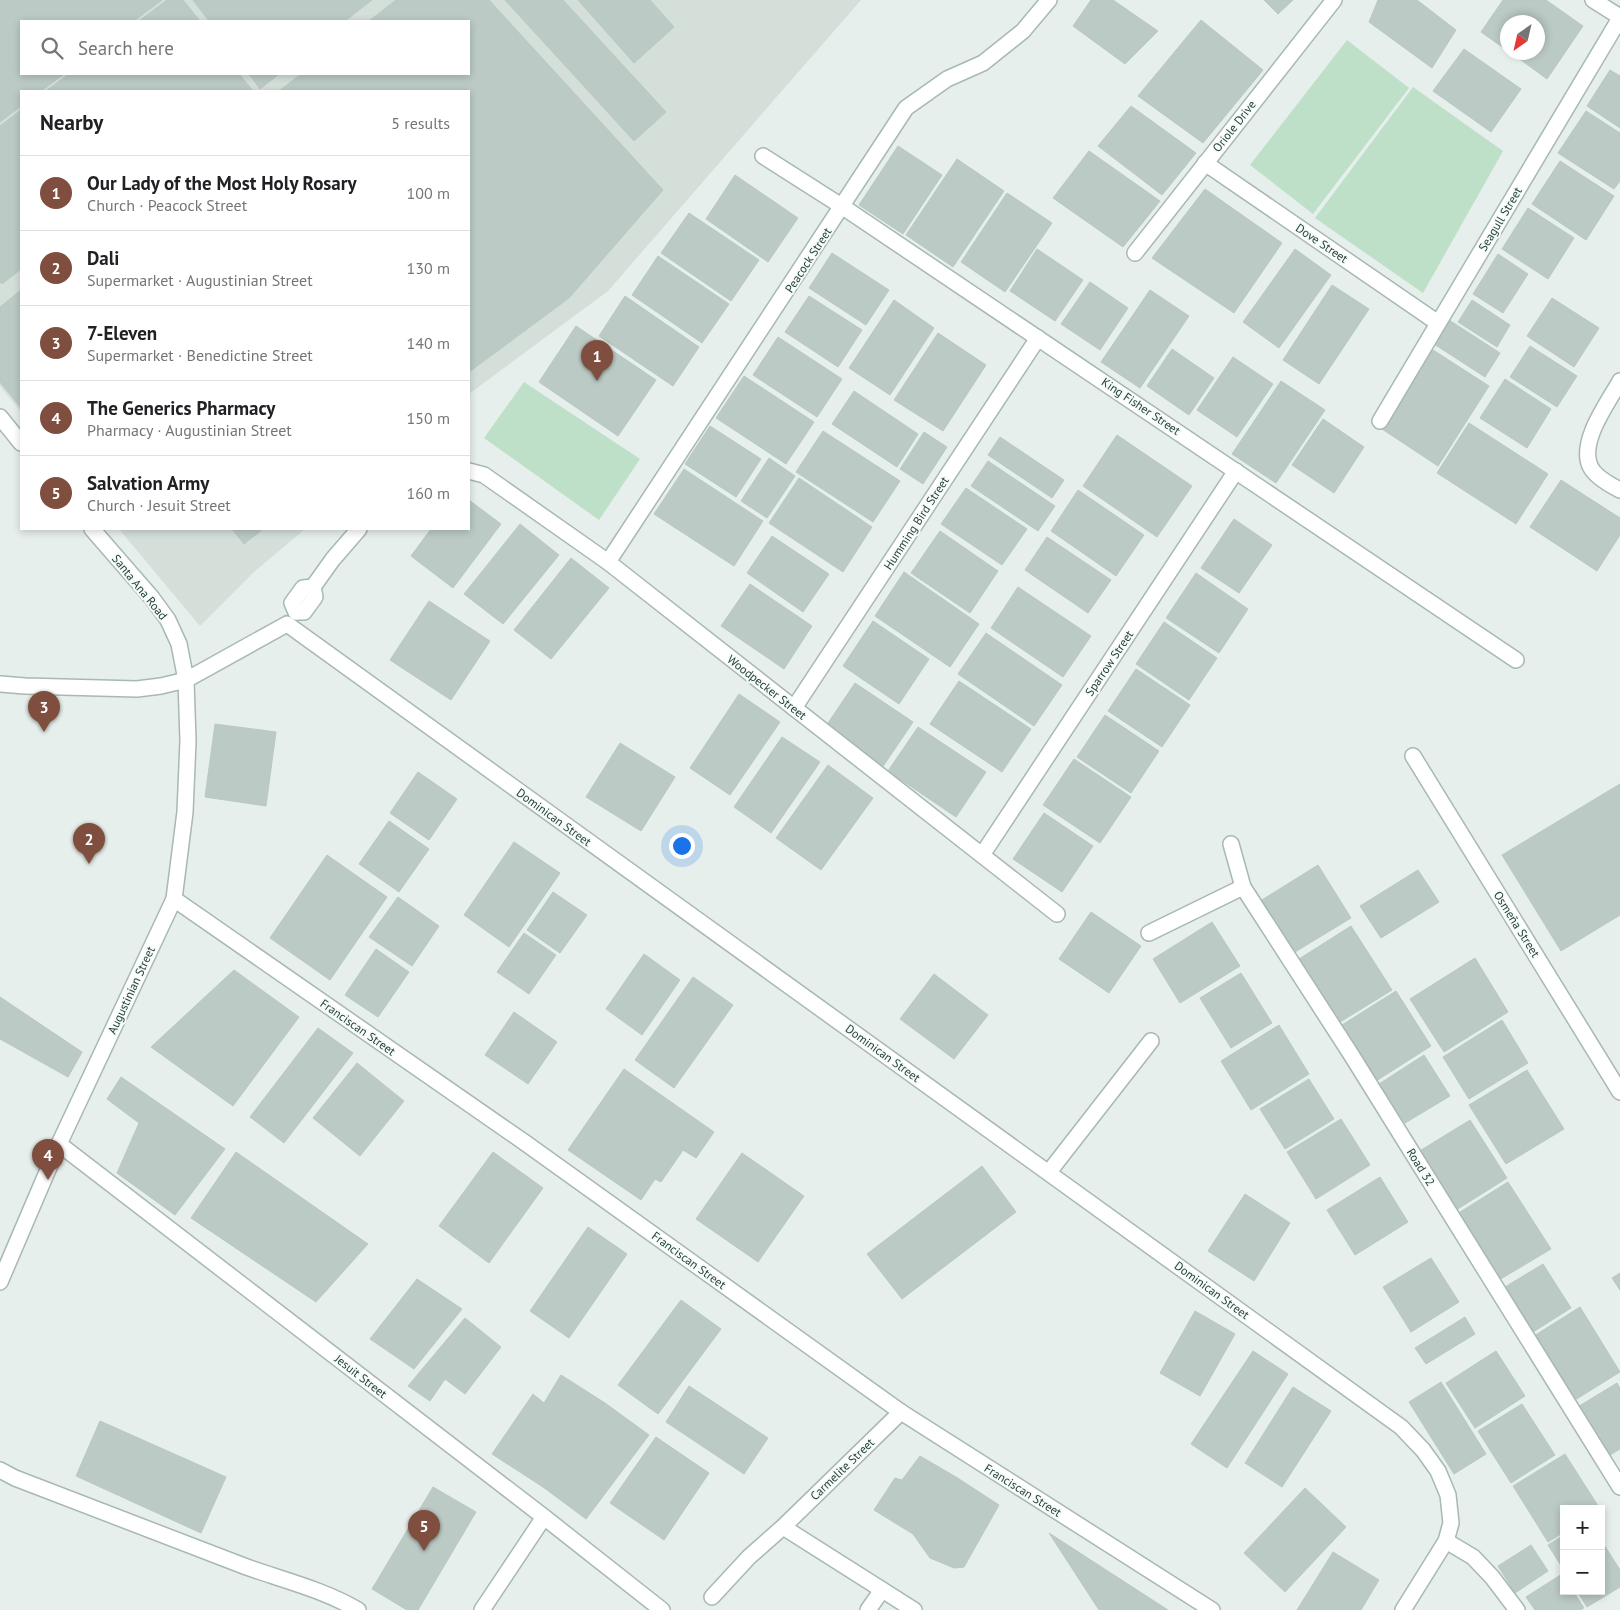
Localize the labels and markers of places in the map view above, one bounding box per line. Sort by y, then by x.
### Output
pin: 1 [581,340,613,381]
pin: 3 [28,691,60,732]
pin: 2 [73,823,105,864]
pin: 4 [32,1139,64,1180]
pin: 5 [408,1510,440,1551]

